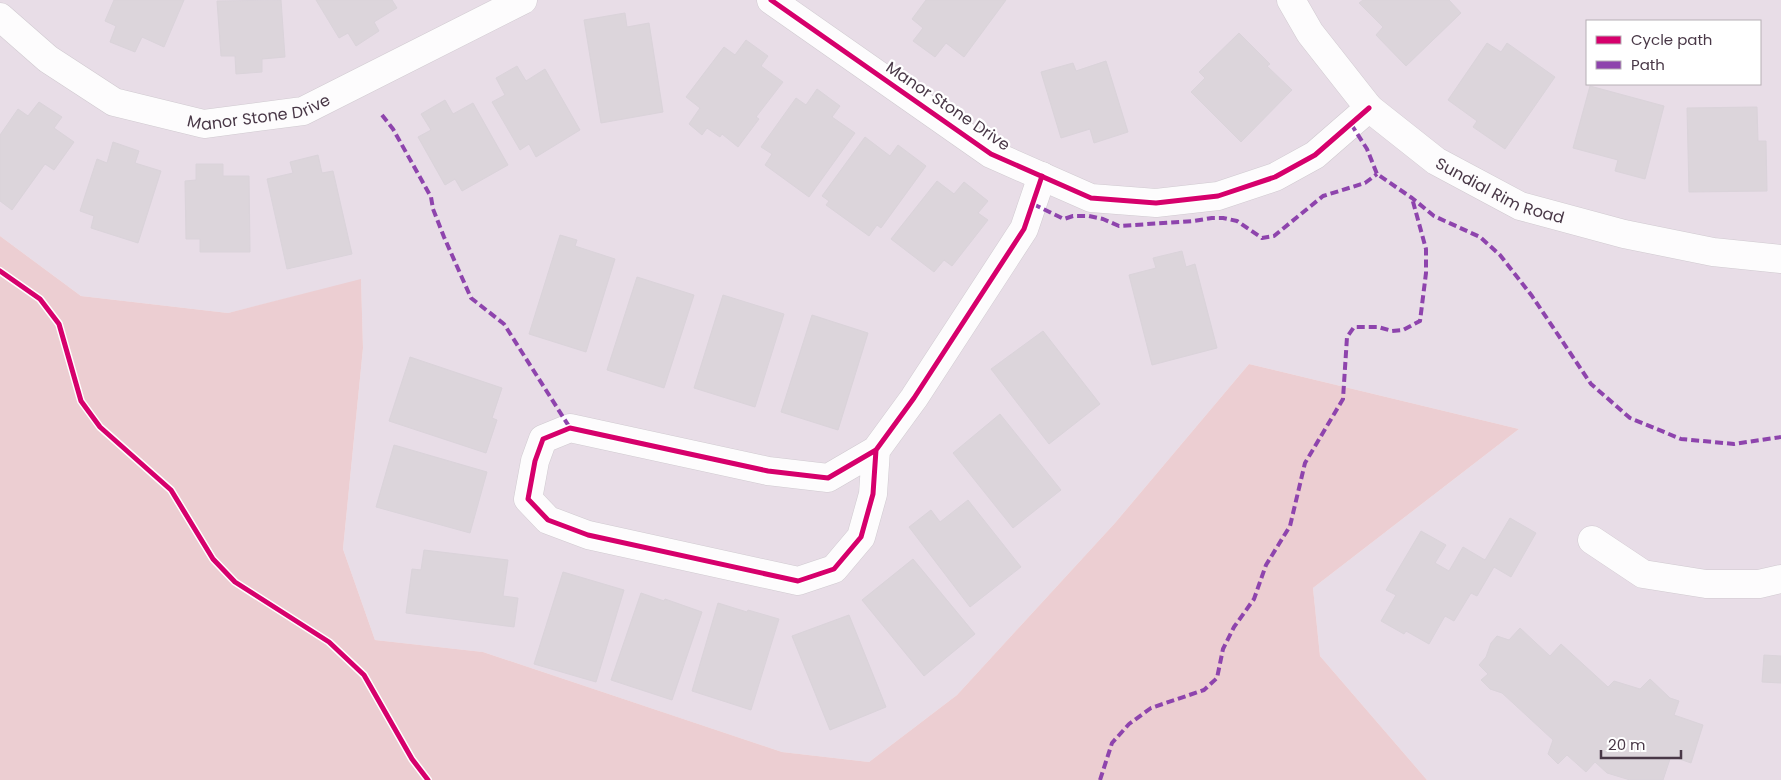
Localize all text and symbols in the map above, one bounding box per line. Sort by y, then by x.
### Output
legend [1586,20,1761,85]
text: Cycle path [1631,29,1712,50]
text: Path [1631,54,1665,75]
street label: Manor Stone Drive [881,56,1015,156]
street label: Manor Stone Drive [185,88,334,136]
street label: Sundial Rim Road [1432,151,1567,229]
scale bar [1601,728,1681,760]
text: 20 m [1608,734,1646,755]

